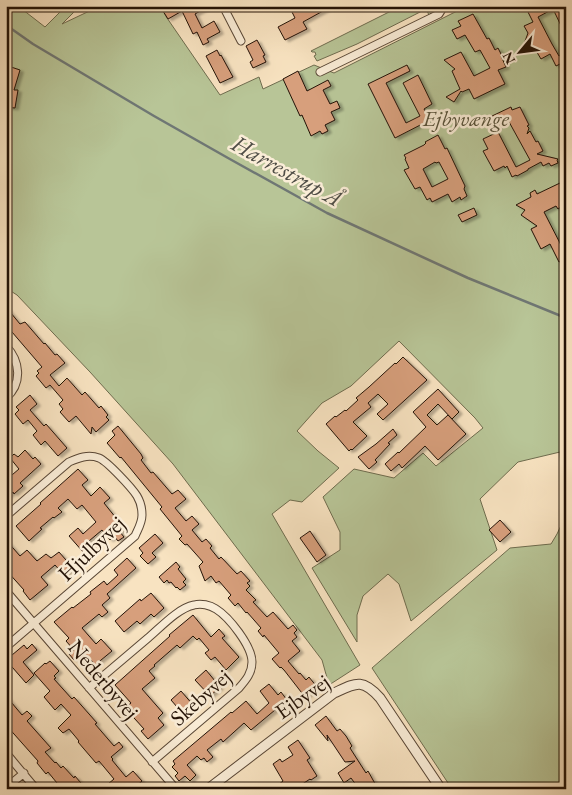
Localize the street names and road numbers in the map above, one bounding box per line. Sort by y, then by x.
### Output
street label: Hjulbyvej [52,509,131,588]
street label: Nederbyvej [62,633,146,725]
street label: Skebyvej [164,662,237,732]
street label: Ejbyvej [269,667,335,726]

